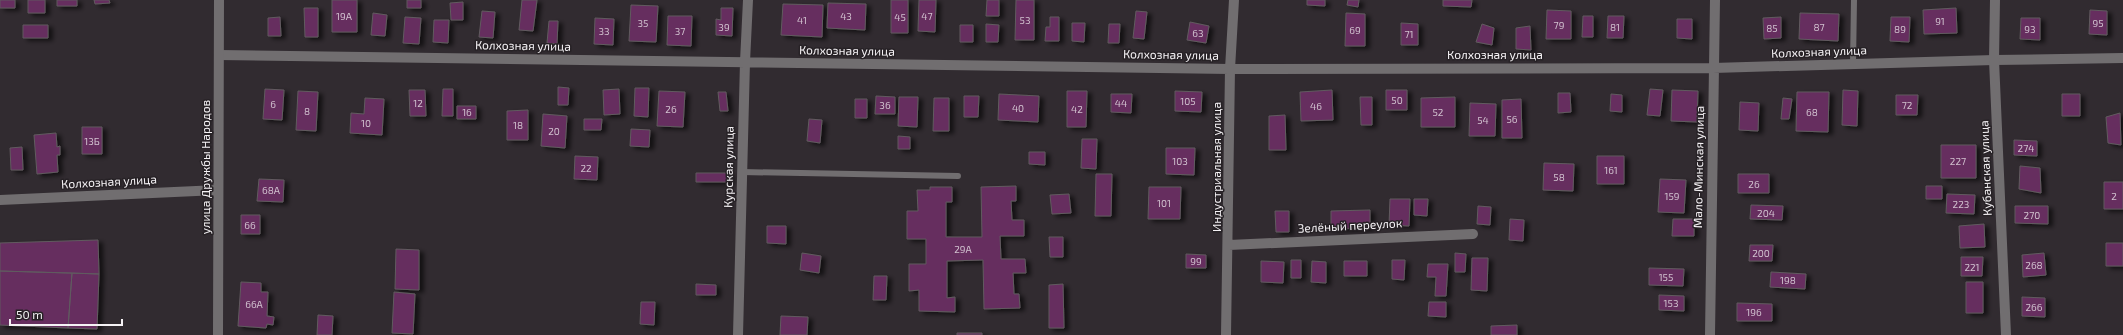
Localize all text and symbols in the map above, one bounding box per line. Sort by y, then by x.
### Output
house number: 19А [336,10,353,22]
house number: 43 [840,10,852,22]
house number: 47 [921,10,933,22]
house number: 45 [894,11,906,23]
house number: 41 [797,14,807,26]
house number: 53 [1020,14,1030,26]
house number: 91 [1935,15,1945,27]
house number: 35 [638,17,648,29]
house number: 95 [2092,17,2104,29]
house number: 79 [1554,19,1565,31]
house number: 39 [718,21,730,33]
house number: 81 [1610,21,1620,33]
house number: 87 [1813,21,1825,33]
house number: 85 [1766,22,1778,34]
house number: 89 [1894,23,1906,35]
house number: 93 [2024,23,2036,35]
house number: 69 [1349,24,1361,36]
house number: 33 [598,25,610,37]
house number: 37 [675,25,685,37]
house number: 63 [1192,27,1204,39]
house number: 71 [1404,28,1414,40]
street label: Колхозная улица [475,37,571,54]
street label: Колхозная улица [799,42,895,59]
street label: Колхозная улица [1771,42,1867,61]
street label: Колхозная улица [1123,46,1219,63]
street label: Колхозная улица [1447,47,1543,62]
house number: 50 [1391,94,1403,106]
house number: 105 [1180,95,1196,107]
house number: 12 [413,97,423,109]
house number: 44 [1115,97,1127,109]
house number: 6 [270,98,276,110]
house number: 36 [879,99,891,111]
house number: 72 [1902,99,1913,111]
street label: улица Дружбы Народов [198,100,213,234]
house number: 46 [1310,100,1322,112]
house number: 40 [1012,102,1024,114]
street label: Индустриальная улица [1209,102,1224,232]
house number: 26 [665,103,677,115]
house number: 42 [1071,103,1083,115]
house number: 8 [304,105,310,117]
house number: 16 [462,106,472,118]
house number: 52 [1433,106,1444,118]
street label: Мало-Минская улица [1690,106,1707,228]
house number: 68 [1806,106,1818,118]
house number: 56 [1506,113,1518,125]
house number: 54 [1477,114,1489,126]
house number: 10 [361,117,371,129]
house number: 18 [513,119,523,131]
street label: Кубанская улица [1976,120,1995,216]
house number: 20 [548,125,560,137]
street label: Курская улица [720,126,737,208]
house number: 13Б [84,135,100,147]
house number: 274 [2018,142,2034,154]
house number: 103 [1172,155,1188,167]
house number: 227 [1950,155,1966,167]
house number: 22 [580,162,592,174]
house number: 161 [1604,164,1618,176]
house number: 58 [1553,171,1565,183]
street label: Колхозная улица [61,172,157,192]
house number: 26 [1748,178,1760,190]
house number: 68А [262,184,281,196]
house number: 159 [1664,190,1680,202]
house number: 2 [2111,190,2117,202]
house number: 101 [1157,197,1171,209]
house number: 223 [1953,198,1969,210]
house number: 204 [1757,207,1775,219]
house number: 270 [2024,209,2040,221]
street label: Зелёный переулок [1297,215,1403,236]
house number: 66 [244,219,256,231]
house number: 29А [954,243,973,255]
house number: 200 [1752,247,1770,259]
house number: 99 [1190,255,1202,267]
house number: 268 [2025,259,2043,271]
house number: 221 [1964,261,1980,273]
house number: 155 [1659,271,1673,283]
house number: 198 [1780,274,1796,286]
house number: 153 [1664,297,1678,309]
house number: 66А [245,298,264,310]
scale bar [10,301,122,327]
house number: 266 [2025,301,2043,313]
house number: 196 [1746,306,1762,318]
text: 50 m [16,307,43,321]

